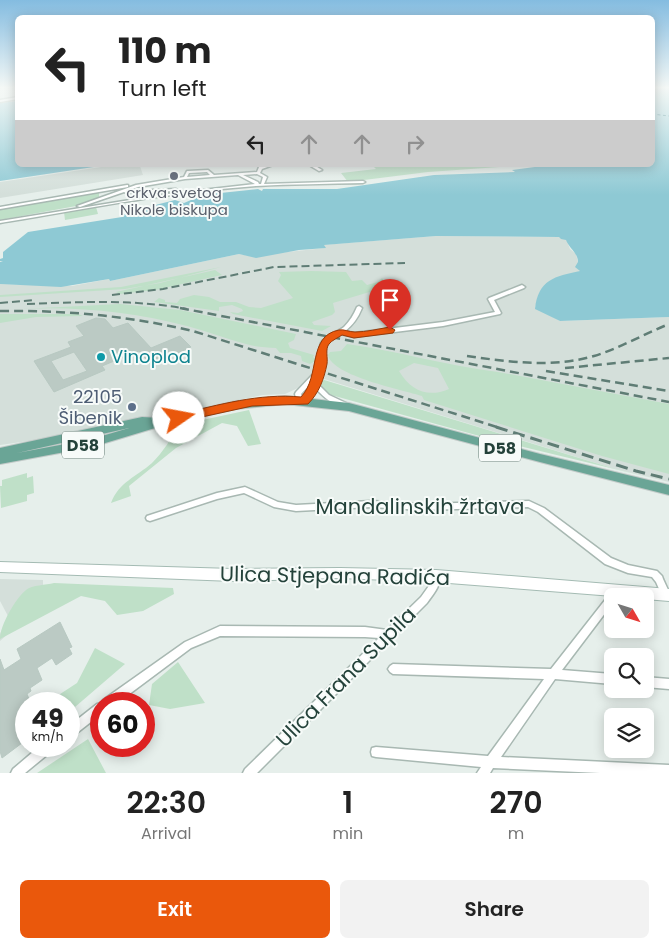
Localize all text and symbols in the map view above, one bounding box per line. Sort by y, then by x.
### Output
text: 110 m [118,26,212,75]
icon: left [35,35,100,100]
text: Turn left [118,73,206,104]
icon: left [242,130,270,158]
icon: ahead [295,130,323,158]
icon: ahead [348,130,376,158]
icon: right [401,130,429,158]
marker: crkva svetog Nikole biskupa [168,170,180,182]
place label: crkva svetog Nikole biskupa [120,182,228,220]
pin [369,279,411,330]
icon: arrive [376,286,404,314]
place label: Vinoplod [111,344,191,369]
marker: Vinoplod [95,351,107,363]
place label: 22105 Šibenik [58,384,123,430]
position arrow [152,391,204,443]
marker: 22105 Šibenik [126,401,138,413]
road number: D58 [62,432,104,458]
road number: D58 [479,434,521,462]
street label: Mandalinskih žrtava [315,492,525,521]
street label: Ulica Stjepana Radića [220,559,450,592]
north arrow [604,588,654,638]
map controls [604,588,654,758]
street label: Ulica Frana Supila [269,600,422,753]
button: search [604,648,654,698]
speed limit sign: 60 [90,692,155,757]
text: 49 [31,701,64,736]
button: layers [604,708,654,758]
text: km/h [32,728,63,745]
text: 22:30 [126,781,206,824]
text: 1 [342,781,353,824]
text: 270 [490,781,543,824]
text: Arrival [141,822,191,845]
text: min [332,822,363,845]
text: m [508,822,524,845]
button: Exit [20,880,330,938]
button: Share [340,880,649,938]

